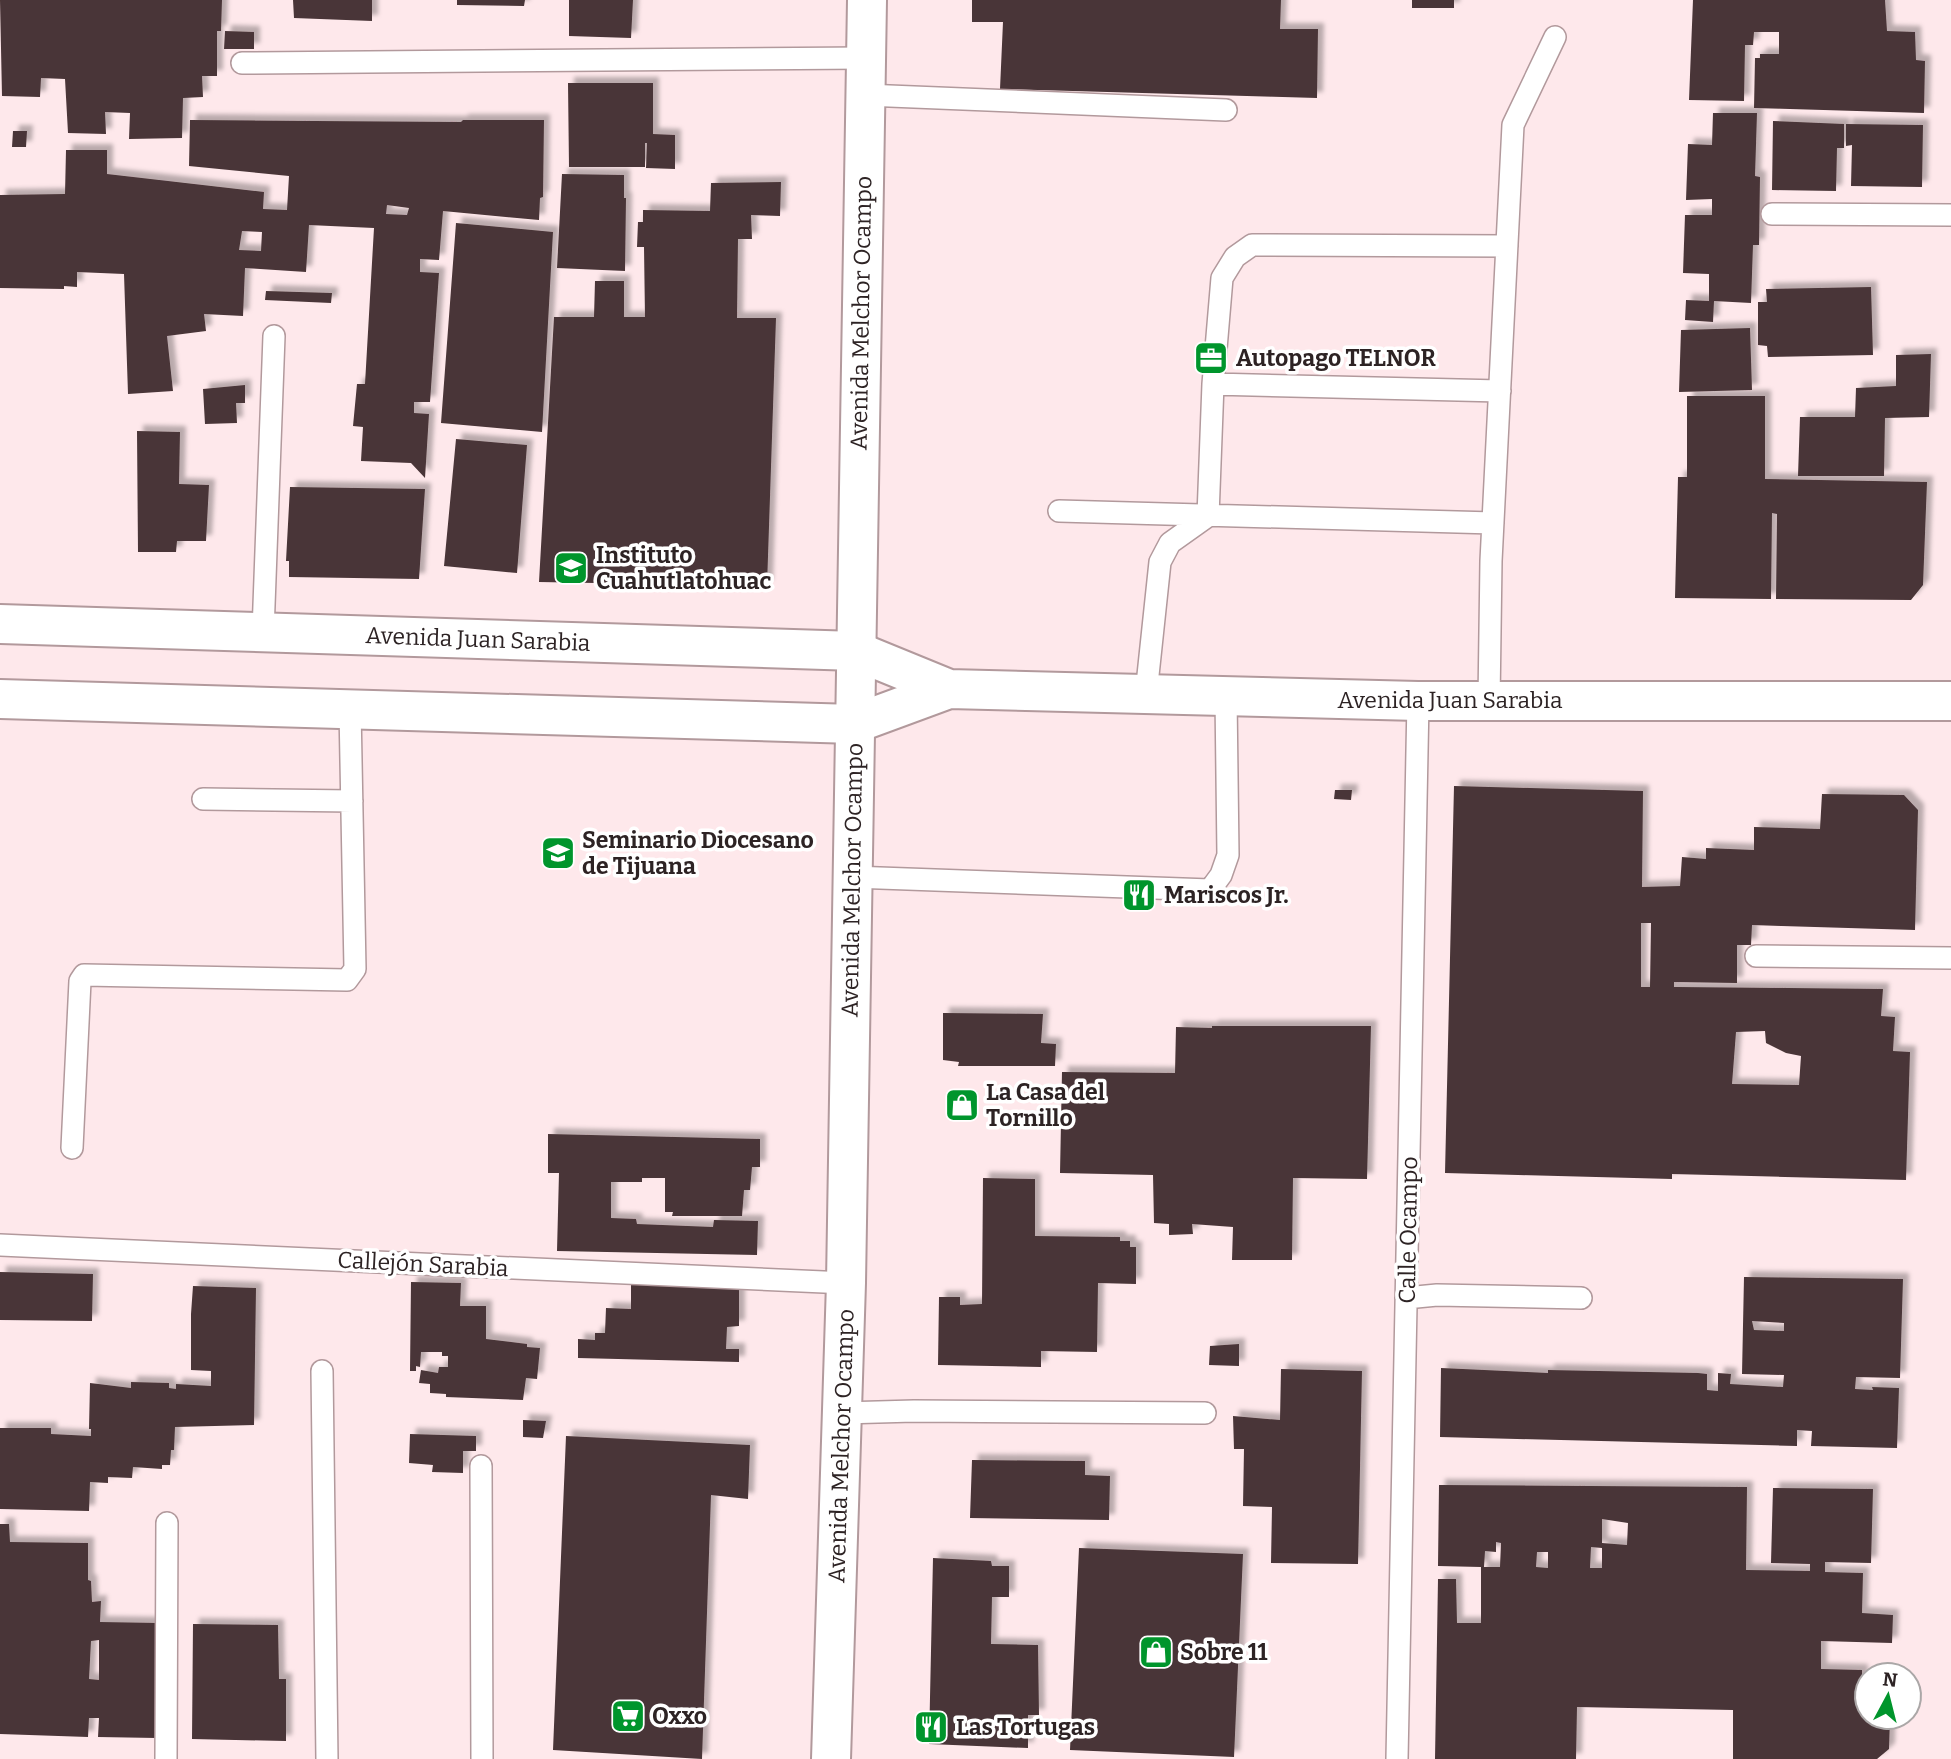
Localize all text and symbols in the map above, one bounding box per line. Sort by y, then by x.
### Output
street label: Avenida Melchor Ocampo [845,176,877,450]
office icon: Autopago TELNOR [1192,339,1230,377]
place label: Autopago TELNOR [1236,344,1437,372]
place label: Instituto Cuahutlatohuac [596,541,771,595]
school or university icon: Instituto Cuahutlatohuac [552,549,590,587]
street label: Avenida Juan Sarabia [365,621,591,657]
street label: Avenida Juan Sarabia [1337,686,1563,714]
street label: Avenida Melchor Ocampo [836,743,868,1017]
place label: Seminario Diocesano de Tijuana [582,826,814,880]
school or university icon: Seminario Diocesano de Tijuana [539,834,577,872]
restaurant icon: Mariscos Jr. [1120,876,1158,914]
place label: Mariscos Jr. [1164,881,1289,909]
place label: La Casa del Tornillo [986,1078,1105,1132]
shop icon: La Casa del Tornillo [943,1086,981,1124]
street label: Calle Ocampo [1393,1156,1423,1304]
street label: Callejón Sarabia [337,1246,510,1282]
street label: Avenida Melchor Ocampo [822,1308,860,1584]
shop icon: Sobre 11 [1137,1633,1175,1671]
place label: Sobre 11 [1180,1638,1268,1666]
north arrow [1853,1661,1923,1731]
text: N [1881,1667,1899,1692]
supermarket icon: Oxxo [609,1697,647,1735]
place label: Oxxo [652,1702,707,1730]
restaurant icon: Las Tortugas [912,1708,950,1746]
place label: Las Tortugas [956,1713,1095,1741]

